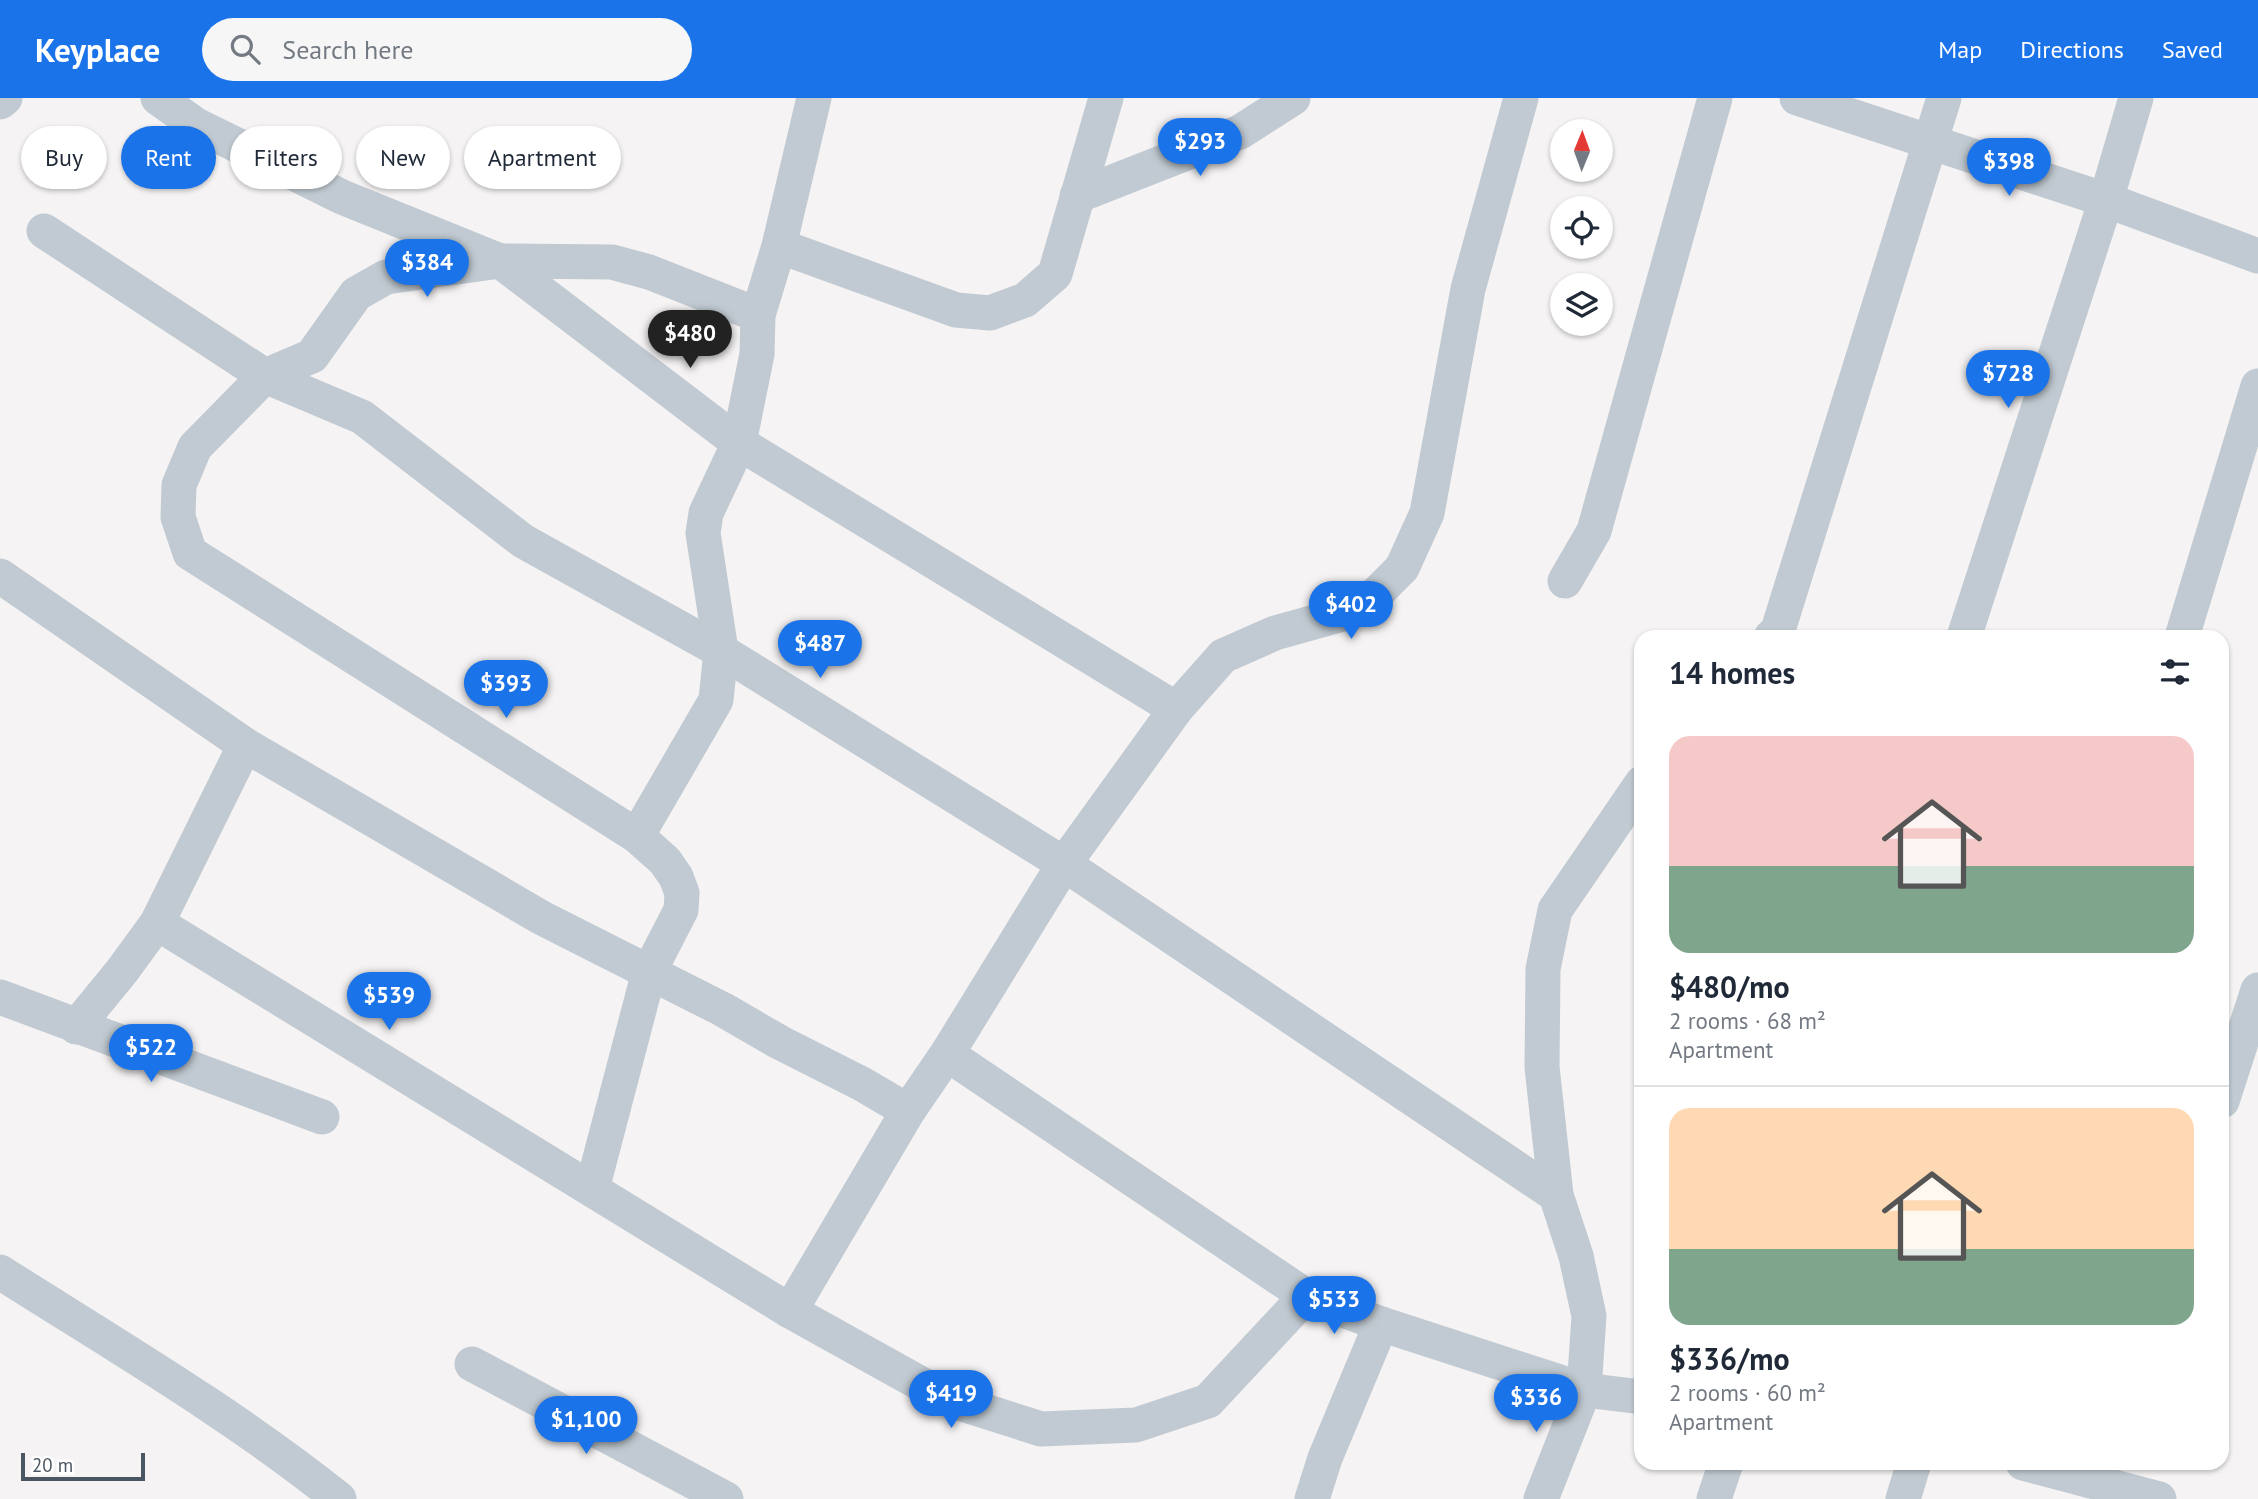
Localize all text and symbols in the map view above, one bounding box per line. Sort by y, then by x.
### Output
search box [202,18,692,81]
text: Keyplace [35,28,160,71]
icon: search [226,30,264,68]
text: Search here [282,33,413,66]
text: Map [1938,34,1982,65]
text: Directions [2020,34,2124,65]
text: Saved [2162,34,2223,65]
pin: $293 [1159,118,1241,178]
north arrow [1550,119,1614,182]
map controls [1550,119,1613,336]
chip: Buy [21,126,107,189]
chip: Rent [121,126,216,189]
chip: Filters [230,126,342,189]
chip: New [356,126,450,189]
chip: Apartment [464,126,621,189]
text: $293 [1174,126,1226,155]
pin: $398 [1968,139,2050,198]
text: $398 [1983,146,2035,175]
button: locate [1550,196,1613,259]
pin: $384 [386,240,468,299]
text: $384 [401,247,453,276]
button: layers [1550,273,1613,336]
pin: $480 [649,310,731,370]
text: $480 [664,318,716,347]
pin: $728 [1967,350,2049,410]
text: $728 [1982,358,2034,387]
pin: $402 [1310,582,1392,641]
text: $402 [1325,589,1377,618]
pin: $487 [779,620,861,680]
text: $487 [794,628,846,657]
text: 14 homes [1669,653,1795,692]
icon: filters [2156,653,2194,691]
pin: $393 [465,660,547,720]
text: $393 [480,668,532,697]
icon: home [1869,781,1995,907]
text: $480/mo [1669,967,1790,1006]
pin: $539 [348,972,430,1032]
text: $539 [363,980,415,1009]
text: 2 rooms · 68 m² [1669,1006,1826,1035]
pin: $522 [110,1024,192,1084]
text: $522 [125,1032,177,1061]
text: Apartment [1669,1035,1773,1064]
icon: home [1869,1153,1995,1279]
pin: $533 [1293,1276,1375,1336]
text: $533 [1308,1284,1360,1313]
text: $336/mo [1669,1339,1790,1378]
pin: $419 [910,1370,992,1430]
pin: $336 [1495,1374,1577,1434]
text: $419 [925,1378,977,1407]
text: 2 rooms · 60 m² [1669,1378,1826,1407]
text: $336 [1510,1382,1562,1411]
pin: $1,100 [529,1396,643,1456]
text: $1,100 [550,1404,622,1433]
text: Apartment [1669,1407,1773,1436]
scale bar [21,1450,145,1482]
text: 20 m [32,1453,73,1477]

